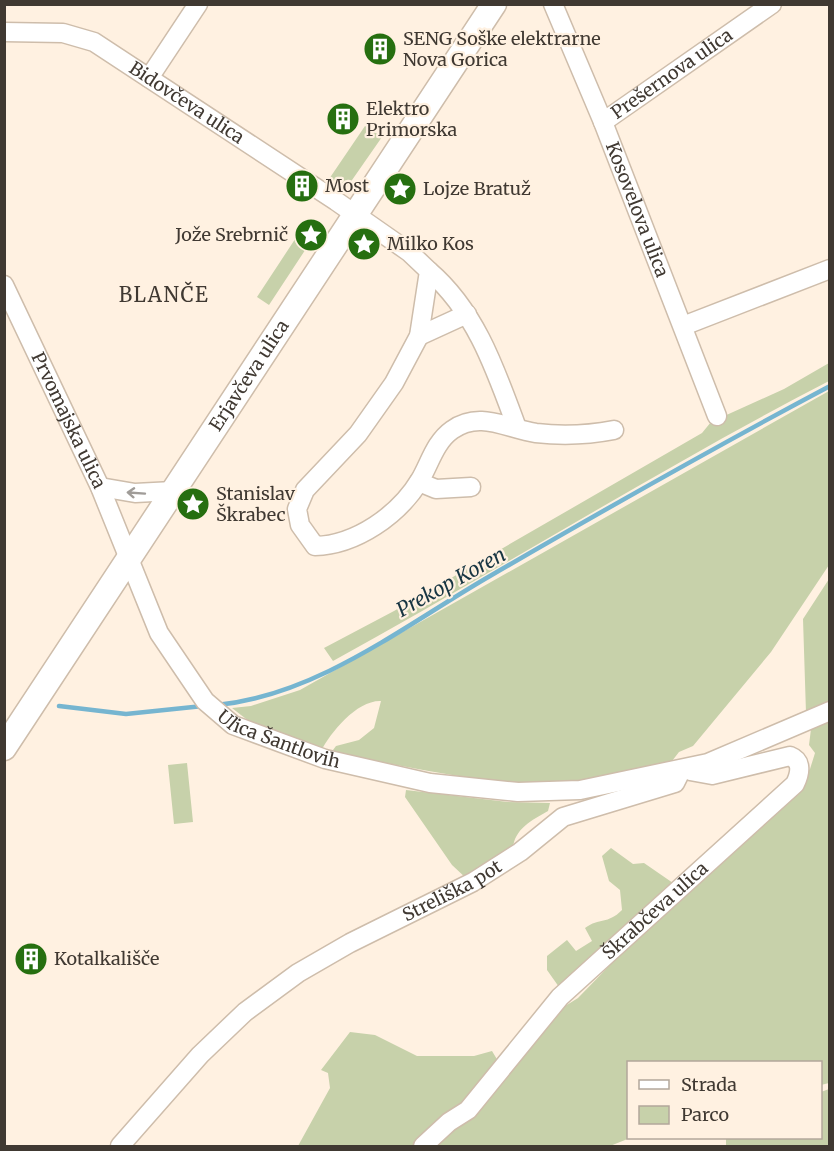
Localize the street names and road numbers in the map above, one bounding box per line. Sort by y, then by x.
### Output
street label: Prešernova ulica [606,23,737,124]
street label: Bidovčeva ulica [125,56,249,149]
street label: Kosovelova ulica [601,138,674,281]
street label: Erjavčeva ulica [204,315,294,435]
street label: Prvomajska ulica [27,348,111,493]
street label: Ulica Šantlovih [213,705,343,773]
street label: Streliška pot [399,855,506,926]
street label: Škrabčeva ulica [597,856,713,964]

